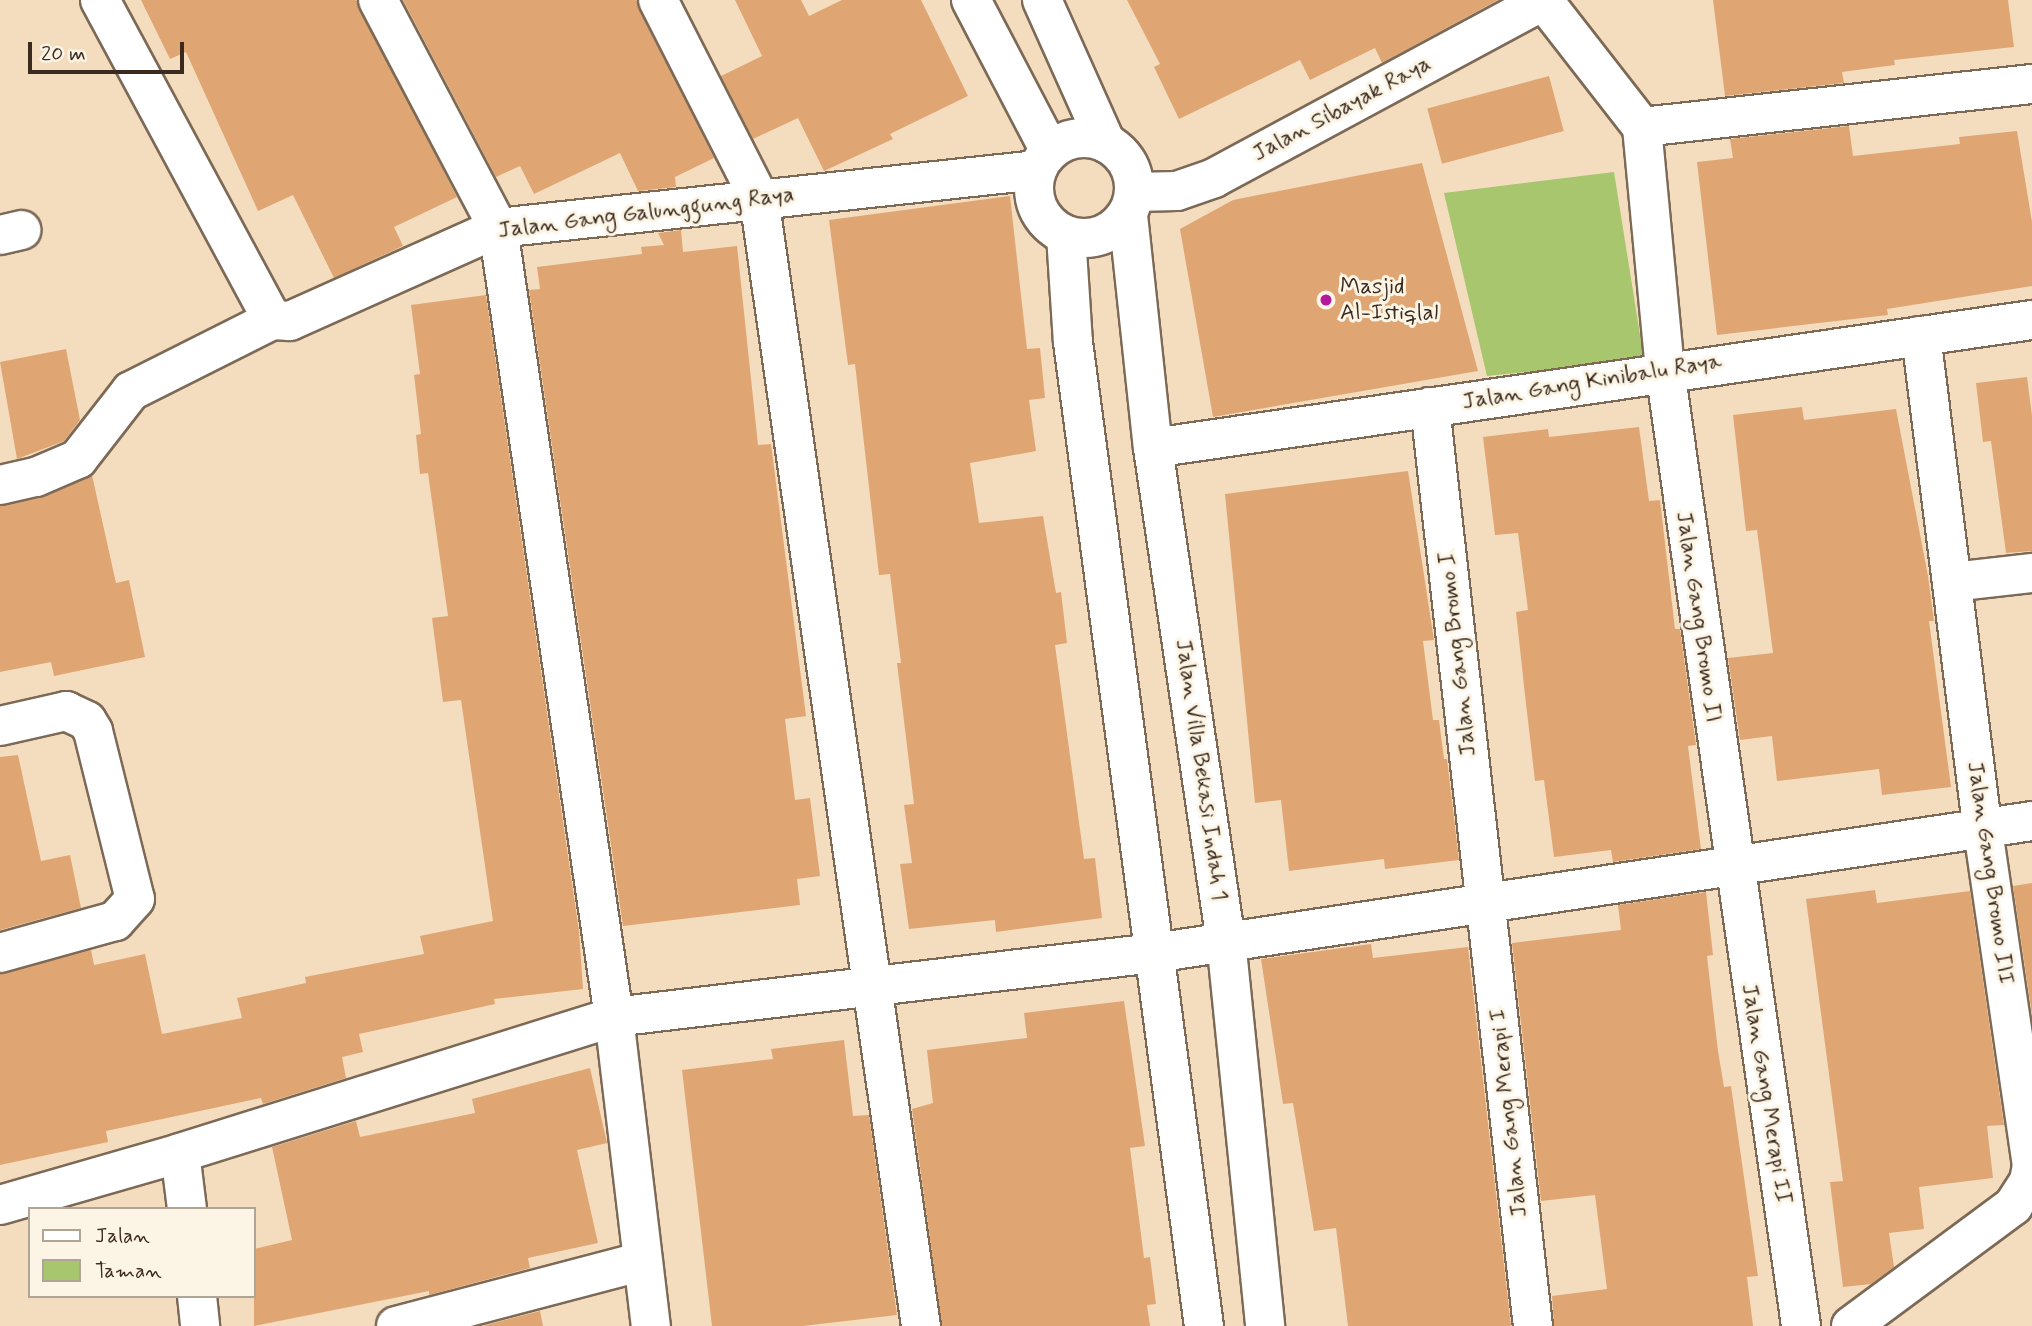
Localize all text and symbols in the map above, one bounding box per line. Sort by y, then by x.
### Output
scale bar [32,28,187,72]
text: 20 m [41,40,86,68]
street label: Jalan Sibayak Raya [1248,50,1436,168]
street label: Jalan Gang Galunggung Raya [497,181,795,245]
place label: Masjid Al-Istiqlal [1340,273,1438,327]
marker: Masjid Al-Istiqlal [1318,292,1334,308]
street label: Jalan Gang Kinibalu Raya [1462,348,1722,416]
street label: Jalan Gang Bromo II [1669,509,1727,725]
street label: Jalan Gang Bromo I [1434,552,1482,756]
street label: Jalan Villa Bekasi Indah 1 [1169,640,1233,900]
street label: Jalan Gang Bromo III [1961,761,2019,985]
street label: Jalan Gang Merapi II [1735,983,1797,1205]
street label: Jalan Gang Merapi I [1484,1009,1534,1217]
legend [28,1207,256,1298]
text: Jalan [95,1222,150,1250]
text: Taman [95,1257,162,1285]

